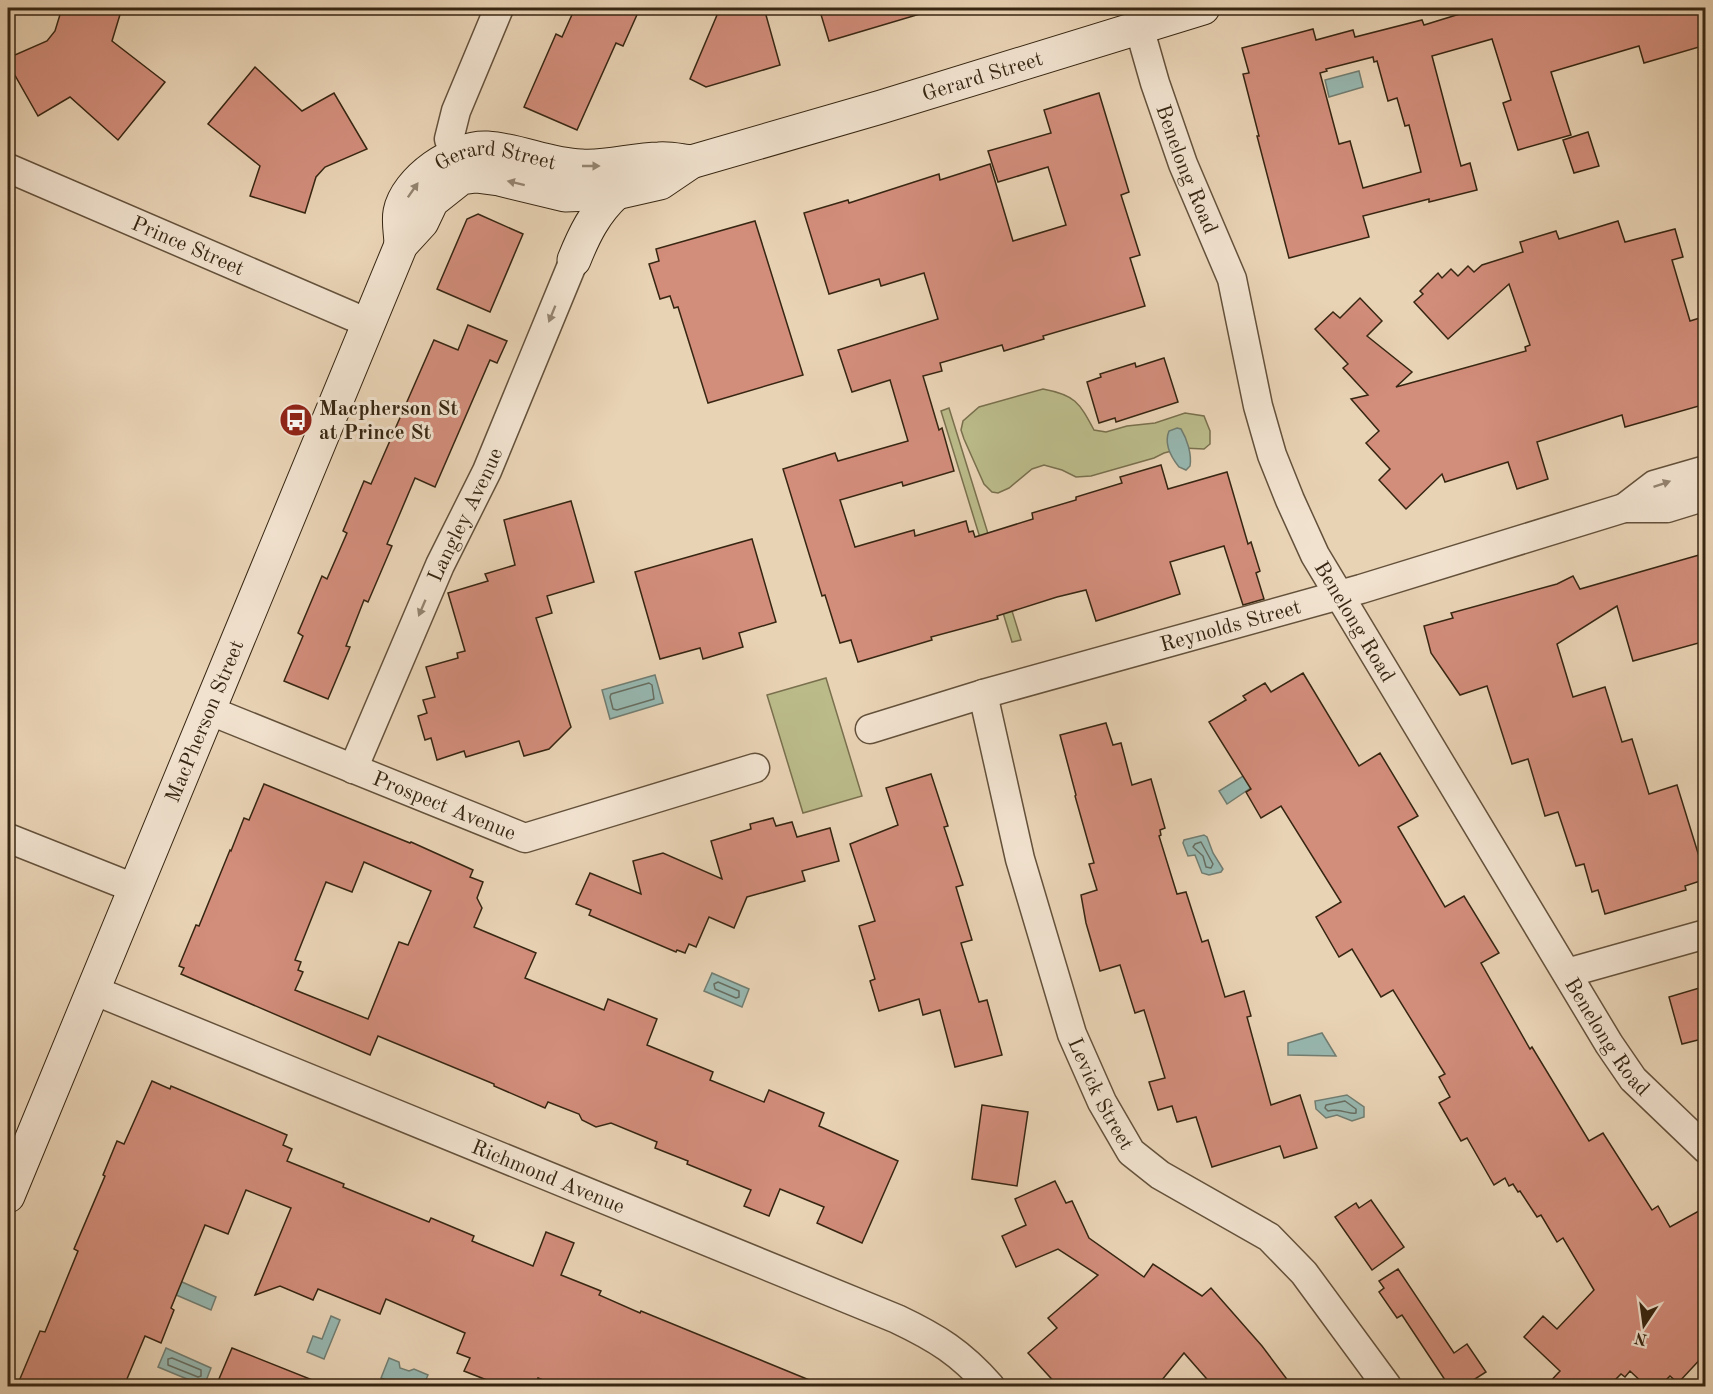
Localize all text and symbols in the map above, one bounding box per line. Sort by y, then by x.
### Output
street label: Gerard Street [920,49,1046,106]
street label: Benelong Road [1151,102,1220,237]
street label: Gerard Street [432,139,558,176]
one-way arrow [582,161,601,171]
one-way arrow [506,178,525,188]
one-way arrow [407,182,419,198]
street label: Prince Street [128,213,247,280]
one-way arrow [547,306,556,323]
place label: Macpherson St at Prince St [319,399,459,444]
bus stop icon: Macpherson St at Prince St [278,402,314,438]
street label: Langley Avenue [425,445,507,585]
one-way arrow [1653,478,1671,488]
street label: Benelong Road [1309,558,1398,686]
street label: Reynolds Street [1158,597,1303,656]
one-way arrow [417,599,427,617]
street label: MacPherson Street [163,637,249,806]
street label: Prospect Avenue [369,769,518,845]
street label: Benelong Road [1560,975,1653,1101]
street label: Levick Street [1063,1035,1136,1154]
street label: Richmond Avenue [468,1137,627,1218]
north arrow [1614,1295,1674,1355]
text: N [1633,1328,1649,1347]

